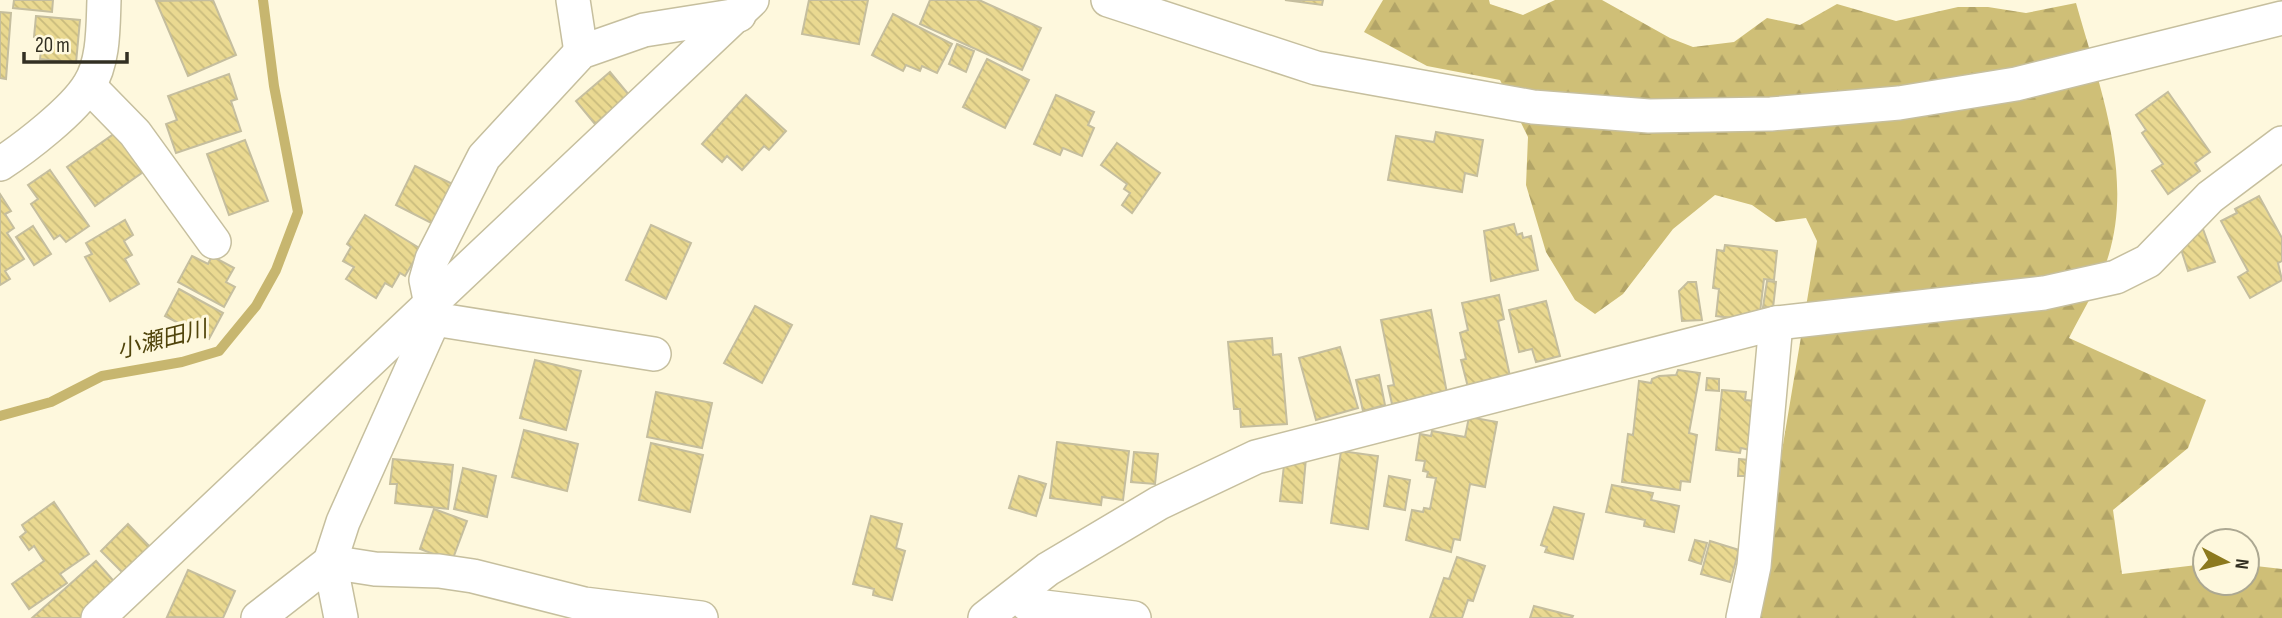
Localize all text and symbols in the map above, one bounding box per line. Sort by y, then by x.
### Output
scale bar [24,21,128,65]
text: 20 m [35,33,70,58]
water label: 小瀬田川 [114,315,213,365]
north arrow [2191,527,2261,597]
text: N [2229,557,2253,570]

